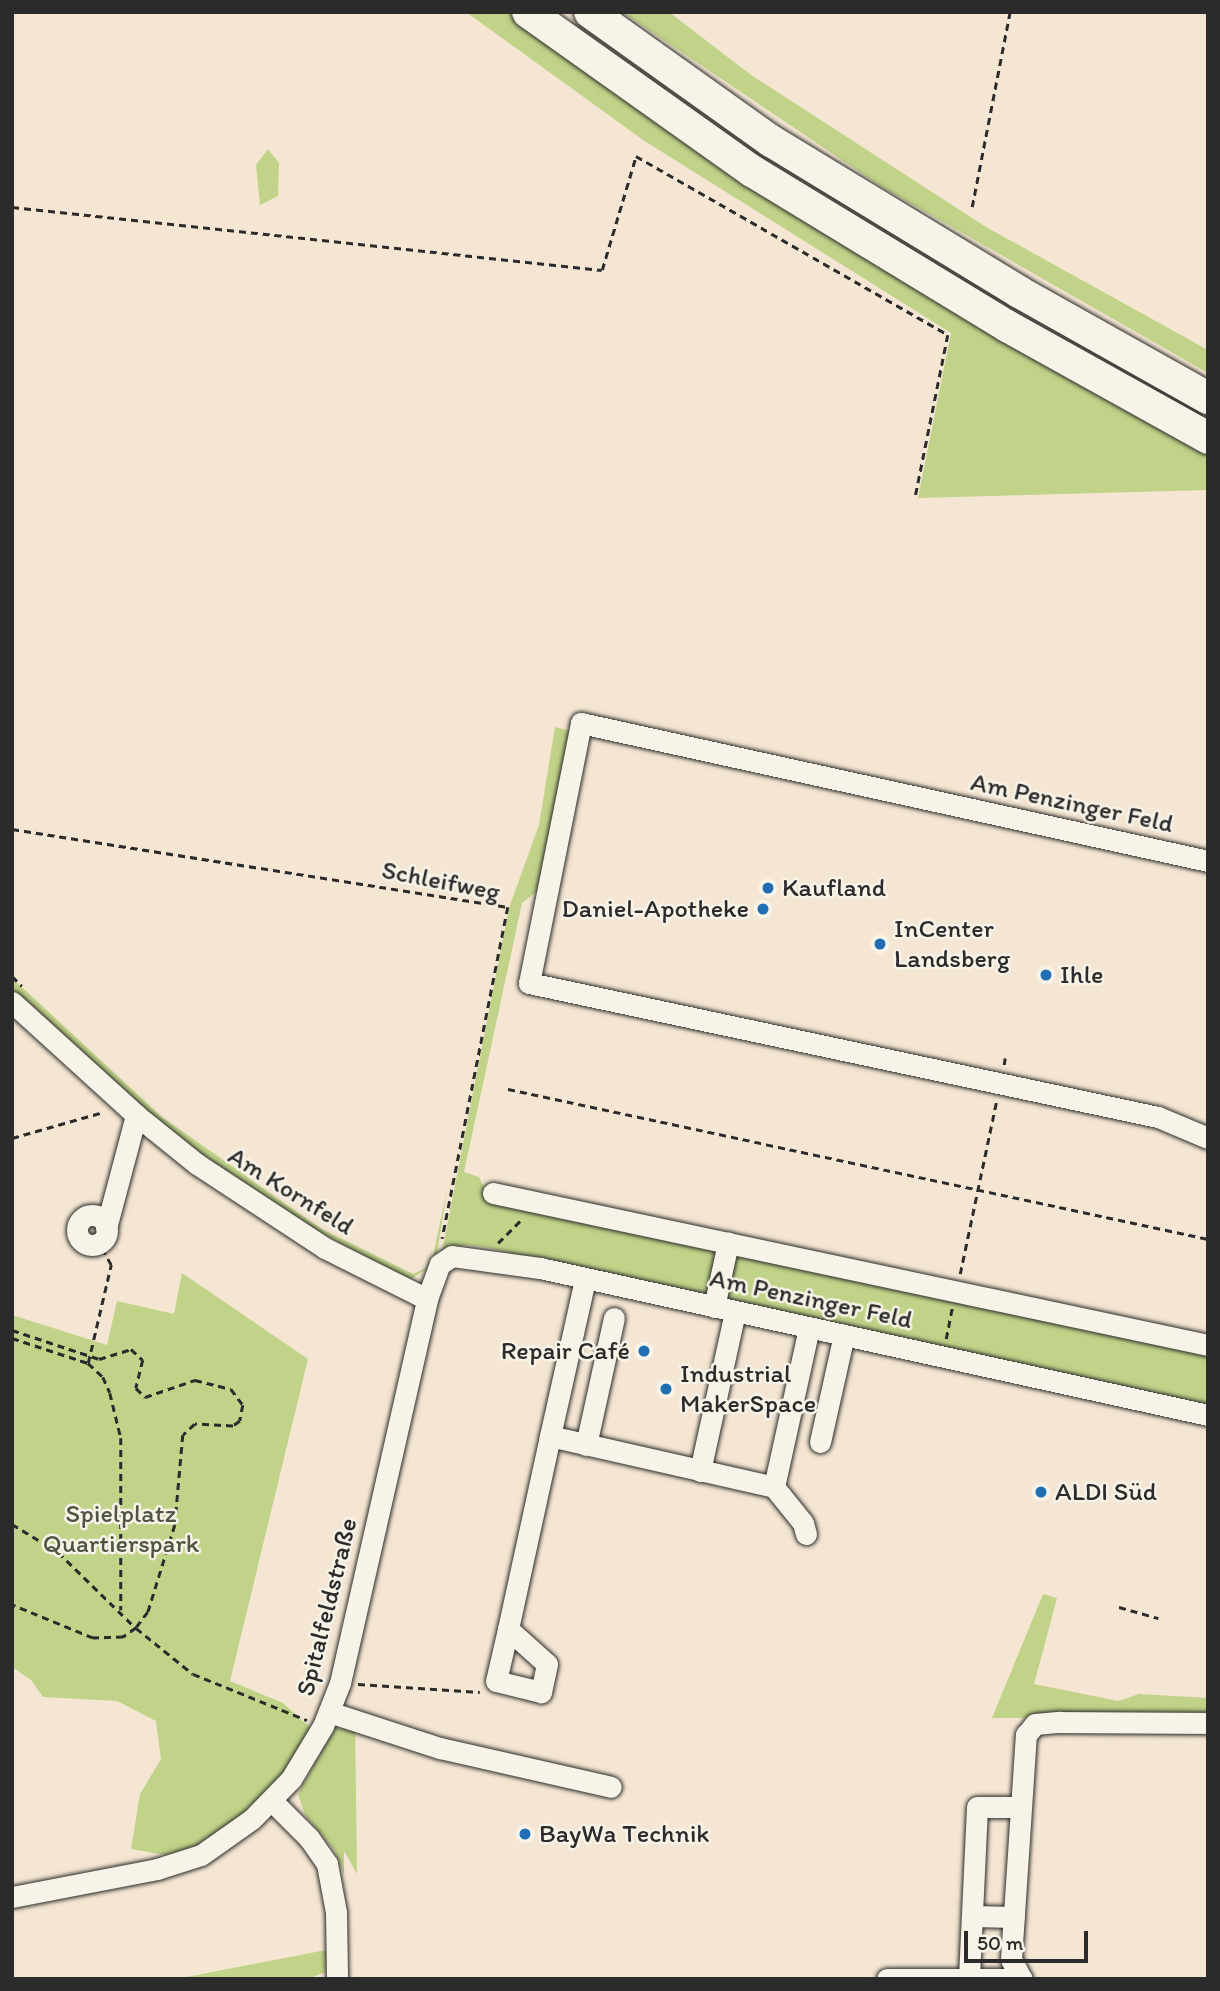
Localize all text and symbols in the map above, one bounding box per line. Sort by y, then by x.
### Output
street label: Am Penzinger Feld [968,766,1176,840]
street label: Schleifweg [379,854,503,908]
place label: Kaufland [782,872,886,904]
marker: Kaufland [760,880,776,896]
place label: Daniel-Apotheke [562,893,749,925]
marker: Daniel-Apotheke [755,901,771,917]
place label: InCenter Landsberg [894,913,1010,974]
marker: InCenter Landsberg [872,936,888,952]
place label: Ihle [1060,959,1103,991]
marker: Ihle [1038,967,1054,983]
street label: Am Kornfeld [223,1140,359,1242]
street label: Am Penzinger Feld [707,1262,915,1336]
place label: Repair Café [502,1335,630,1367]
marker: Repair Café [636,1343,652,1359]
place label: Industrial MakerSpace [680,1358,816,1420]
marker: Industrial MakerSpace [658,1381,674,1397]
place label: ALDI Süd [1055,1476,1157,1508]
marker: ALDI Süd [1033,1484,1049,1500]
park label: Spielplatz Quartierspark [43,1498,199,1560]
street label: Spitalfeldstraße [290,1515,364,1699]
place label: BayWa Technik [539,1818,707,1850]
marker: BayWa Technik [517,1826,533,1842]
scale bar [968,1918,1092,1962]
text: 50 m [977,1930,1023,1955]

